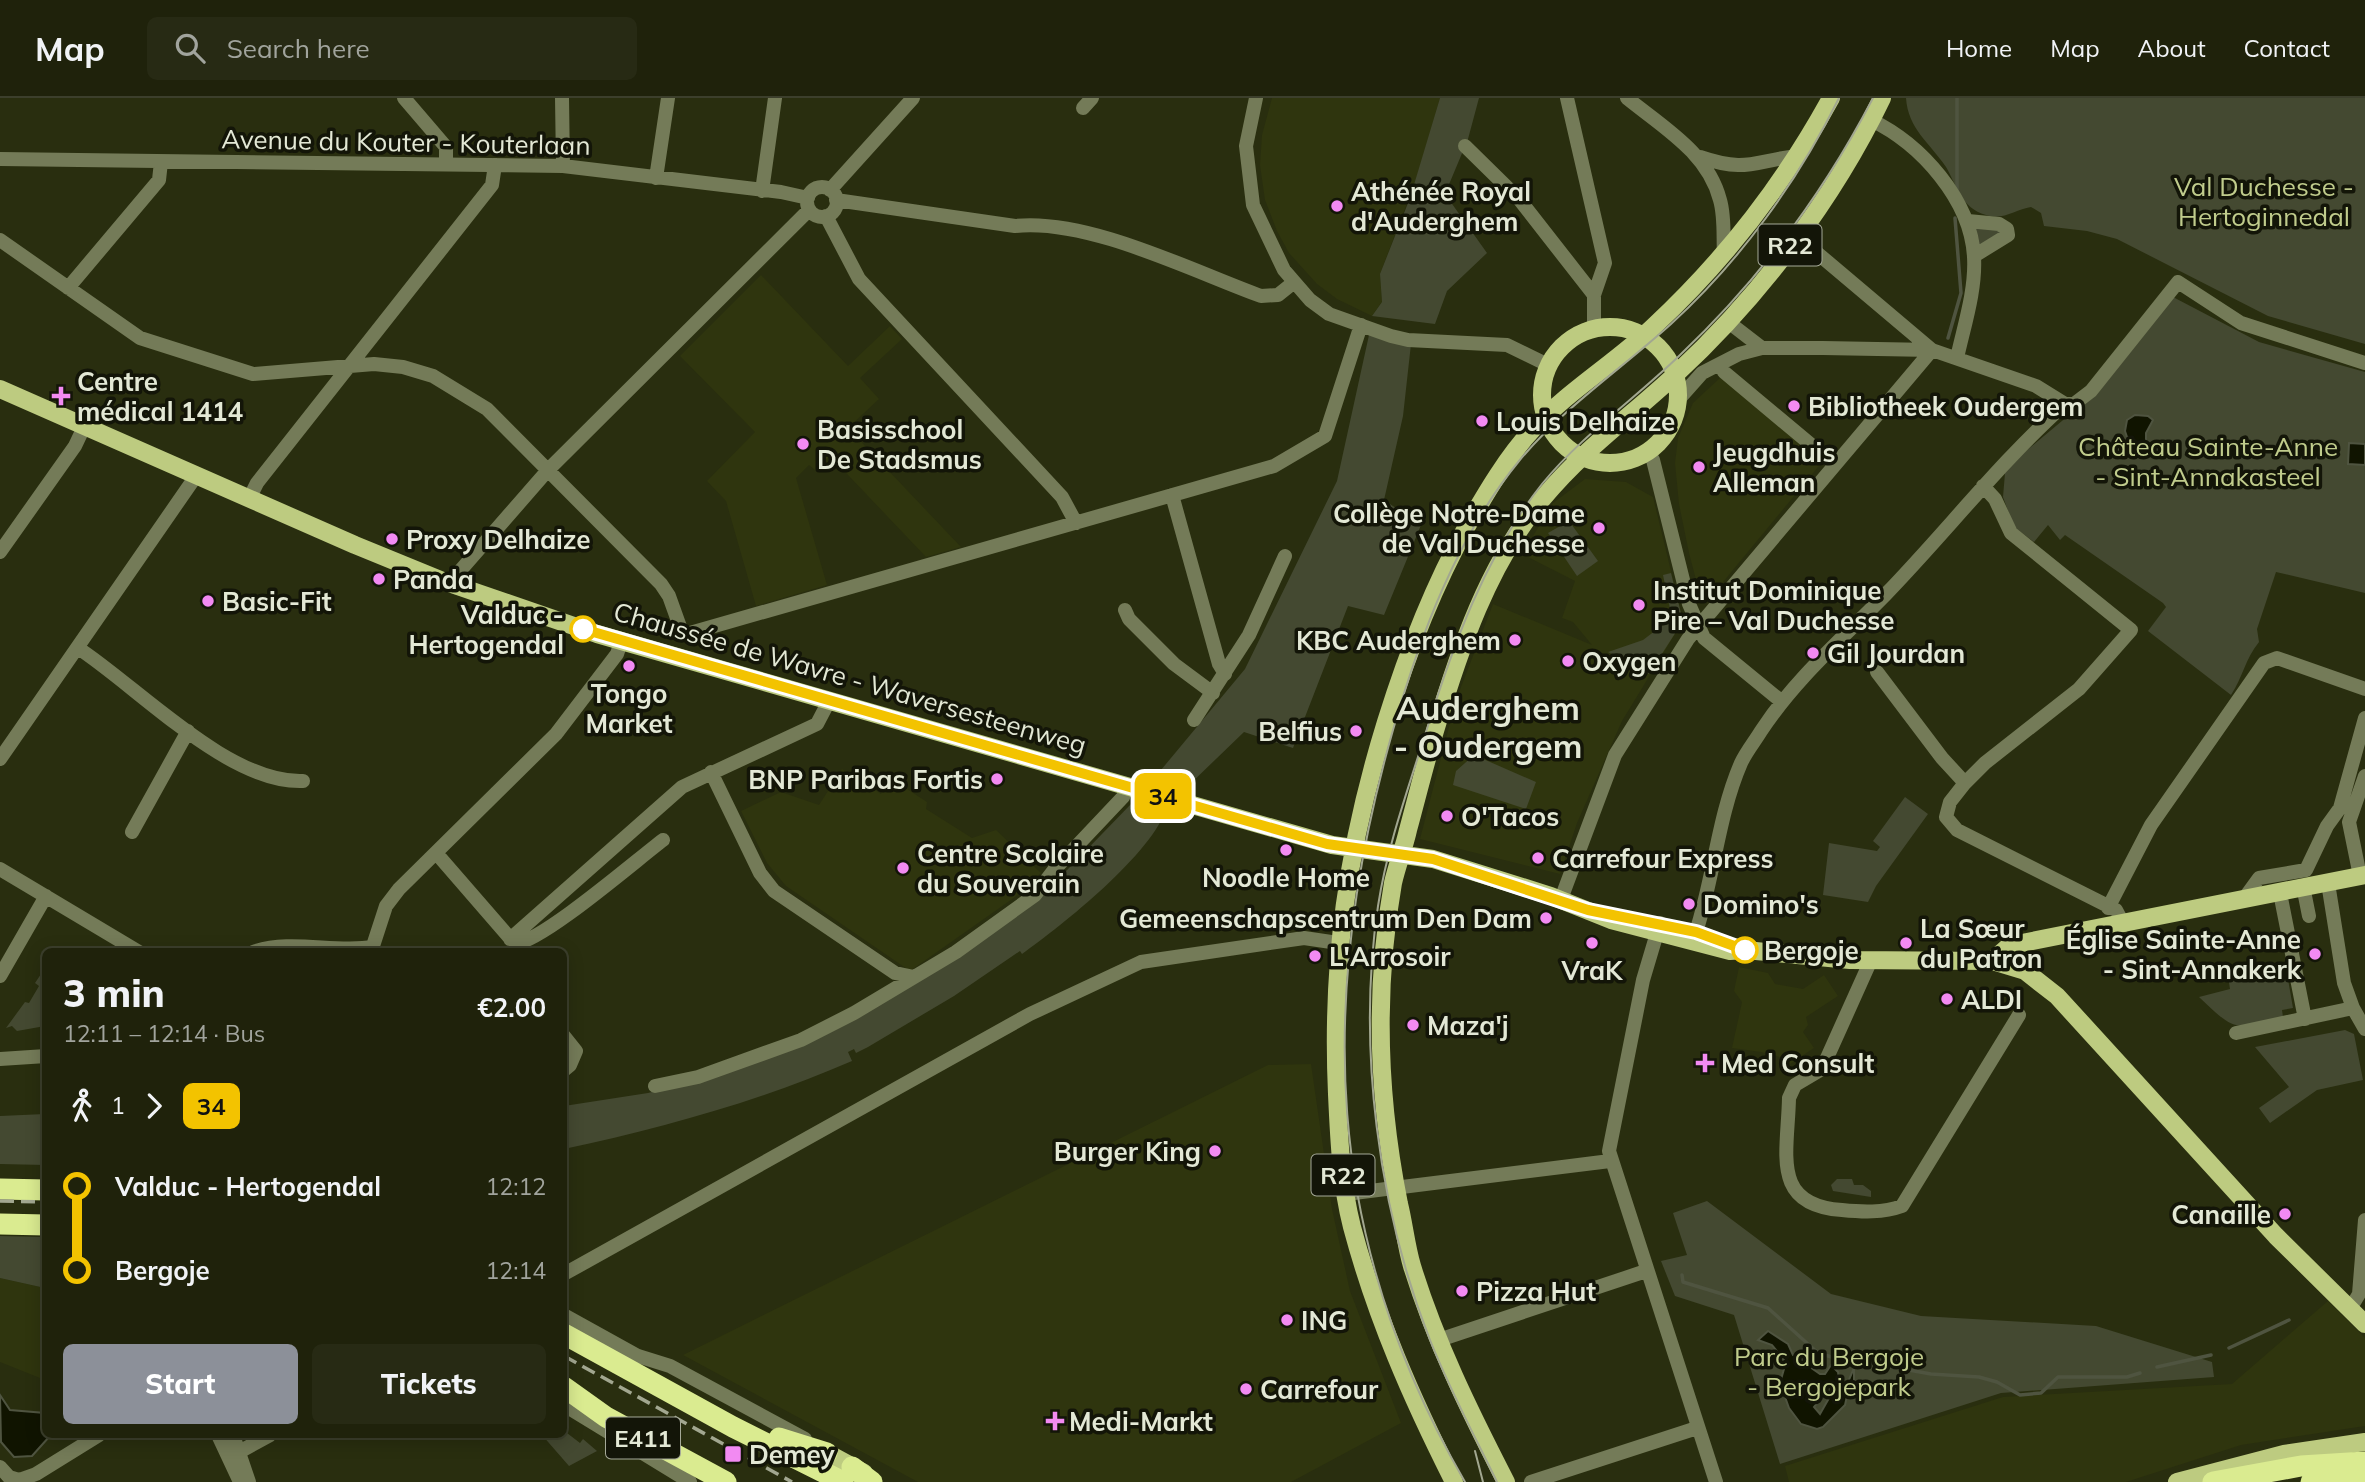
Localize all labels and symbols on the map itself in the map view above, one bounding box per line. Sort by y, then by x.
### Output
street label: Avenue du Kouter - Kouterlaan [221,122,591,162]
park label: Val Duchesse - Hertoginnedal [2174,170,2354,233]
place label: Athénée Royal d'Auderghem [1351,175,1531,238]
marker: Athénée Royal d'Auderghem [1329,198,1345,214]
road number: R22 [1758,225,1822,266]
place label: Centre médical 1414 [77,365,243,428]
marker: Centre médical 1414 [51,386,71,406]
place label: Bibliotheek Oudergem [1808,390,2083,423]
marker: Bibliotheek Oudergem [1786,398,1802,414]
place label: Louis Delhaize [1496,405,1675,438]
place label: Basisschool De Stadsmus [817,413,982,476]
marker: Louis Delhaize [1474,413,1490,429]
park label: Château Sainte-Anne - Sint-Annakasteel [2078,430,2338,493]
marker: Basisschool De Stadsmus [795,436,811,452]
place label: Jeugdhuis Alleman [1713,436,1835,499]
marker: Jeugdhuis Alleman [1691,459,1707,475]
place label: Collège Notre-Dame de Val Duchesse [1333,497,1585,560]
marker: Collège Notre-Dame de Val Duchesse [1591,520,1607,536]
place label: Proxy Delhaize [406,523,590,556]
marker: Proxy Delhaize [384,531,400,547]
place label: Panda [393,563,474,596]
marker: Panda [371,571,387,587]
place label: Institut Dominique Pire – Val Duchesse [1653,574,1895,637]
place label: Basic-Fit [222,585,332,618]
marker: Basic-Fit [200,593,216,609]
street label: Chaussée de Wavre - Waversesteenweg [610,595,1090,761]
marker: Institut Dominique Pire – Val Duchesse [1631,597,1647,613]
place label: Valduc - Hertogendal [408,598,564,661]
marker: Valduc - Hertogendal [570,616,596,642]
place label: KBC Auderghem [1296,624,1501,657]
marker: KBC Auderghem [1507,632,1523,648]
place label: Gil Jourdan [1827,637,1965,670]
place label: Oxygen [1582,645,1676,678]
marker: Gil Jourdan [1805,645,1821,661]
marker: Oxygen [1560,653,1576,669]
marker: Tongo Market [621,658,637,674]
place label: Tongo Market [585,677,673,740]
district label: Auderghem - Oudergem [1394,687,1582,766]
place label: Belfius [1258,715,1342,748]
marker: Belfius [1348,723,1364,739]
place label: BNP Paribas Fortis [748,763,983,796]
marker: BNP Paribas Fortis [989,771,1005,787]
line badge: 34 [1132,773,1194,819]
place label: O'Tacos [1461,800,1559,833]
marker: O'Tacos [1439,808,1455,824]
place label: Centre Scolaire du Souverain [917,837,1104,900]
marker: Noodle Home [1278,842,1294,858]
place label: Carrefour Express [1552,842,1774,875]
marker: Carrefour Express [1530,850,1546,866]
marker: Centre Scolaire du Souverain [895,860,911,876]
place label: Noodle Home [1202,861,1370,894]
place label: Domino's [1703,888,1819,921]
marker: Domino's [1681,896,1697,912]
place label: Gemeenschapscentrum Den Dam [1119,902,1532,935]
marker: Gemeenschapscentrum Den Dam [1538,910,1554,926]
place label: La Sœur du Patron [1920,912,2043,975]
place label: Église Sainte-Anne - Sint-Annakerk [2066,923,2302,986]
place label: Bergoje [1764,934,1859,967]
marker: VraK [1584,935,1600,951]
marker: La Sœur du Patron [1898,935,1914,951]
marker: Bergoje [1732,937,1758,963]
place label: L'Arrosoir [1329,940,1451,973]
marker: Église Sainte-Anne - Sint-Annakerk [2307,946,2323,962]
marker: L'Arrosoir [1307,948,1323,964]
place label: VraK [1561,954,1624,987]
place label: ALDI [1961,983,2022,1016]
marker: ALDI [1939,991,1955,1007]
place label: Maza'j [1427,1009,1509,1042]
marker: Maza'j [1405,1017,1421,1033]
place label: Med Consult [1721,1047,1874,1080]
marker: Med Consult [1695,1053,1715,1073]
place label: Burger King [1054,1135,1201,1168]
marker: Burger King [1207,1143,1223,1159]
road number: R22 [1312,1154,1374,1196]
place label: Canaille [2171,1198,2271,1231]
marker: Canaille [2277,1206,2293,1222]
place label: Pizza Hut [1476,1275,1596,1308]
marker: Pizza Hut [1454,1283,1470,1299]
place label: ING [1301,1304,1347,1337]
marker: ING [1279,1312,1295,1328]
park label: Parc du Bergoje - Bergojepark [1734,1340,1924,1403]
place label: Carrefour [1260,1373,1379,1406]
marker: Carrefour [1238,1381,1254,1397]
place label: Medi-Markt [1069,1405,1213,1438]
marker: Medi-Markt [1047,1413,1063,1429]
road number: E411 [606,1418,680,1458]
place label: Demey [749,1438,835,1471]
marker: Demey [723,1444,743,1464]

